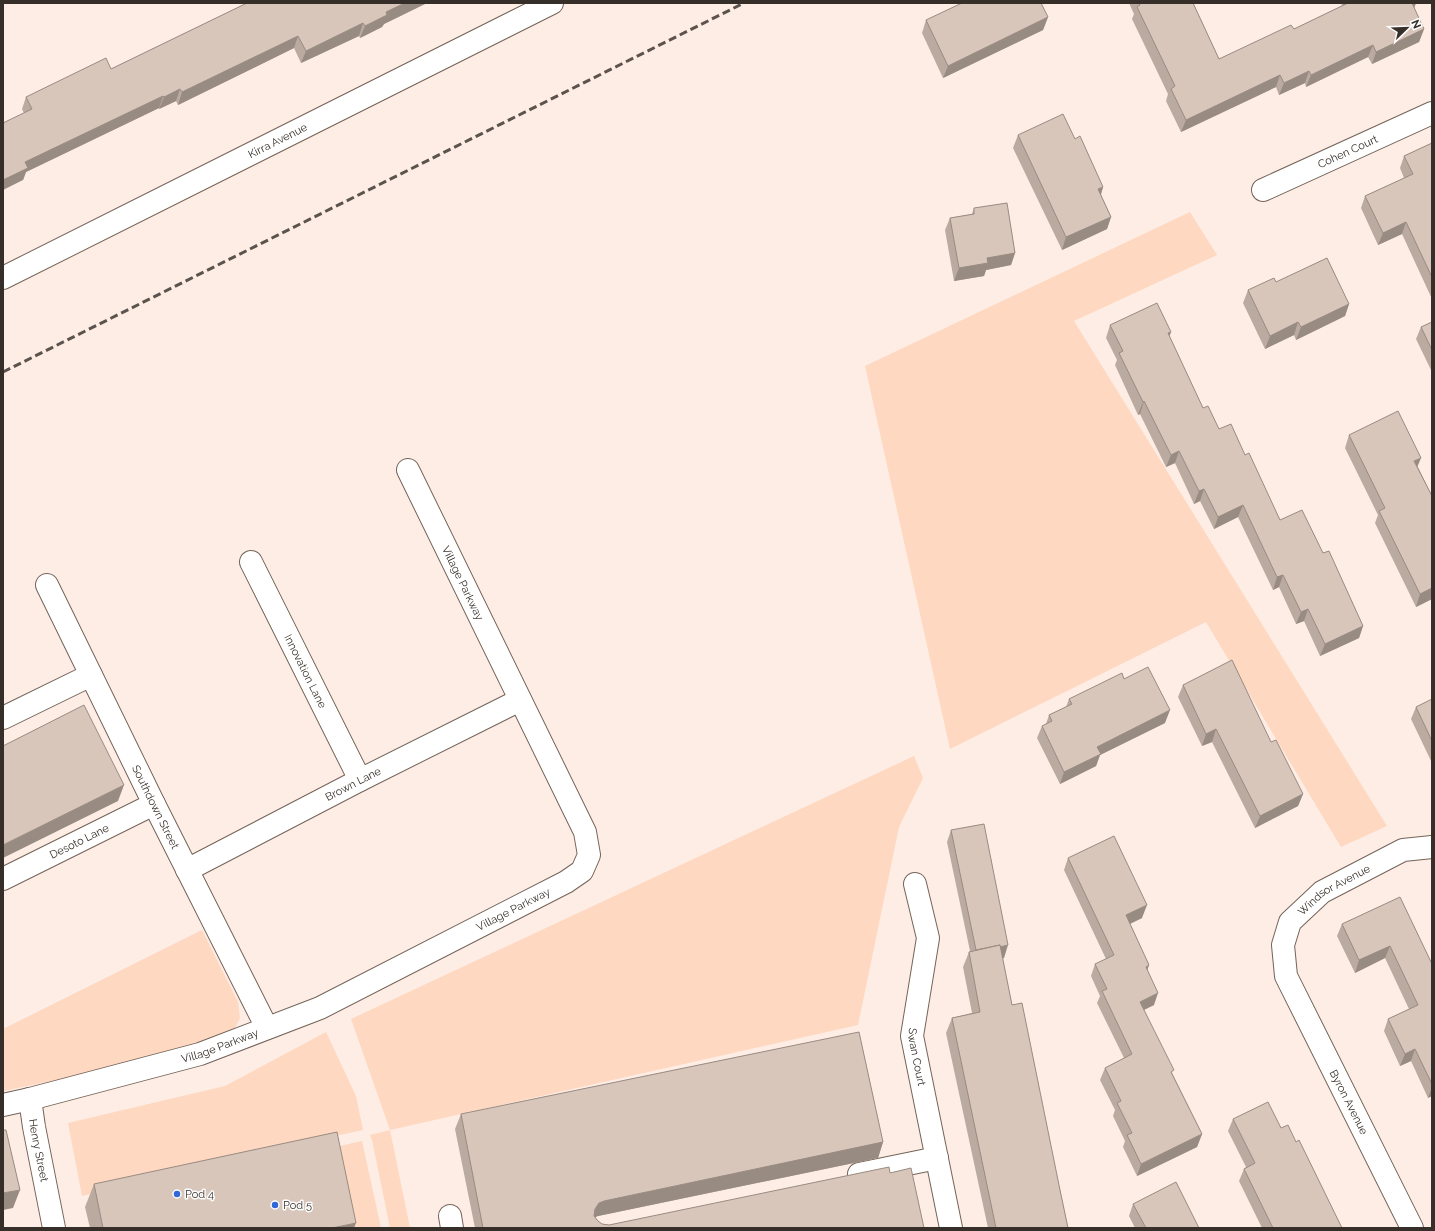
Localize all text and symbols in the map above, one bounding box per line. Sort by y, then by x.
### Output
north arrow [1387,8,1427,48]
text: N [1408,18,1423,31]
street label: Kirra Avenue [246,120,310,161]
street label: Cohen Court [1316,132,1380,171]
street label: Village Parkway [439,544,486,622]
street label: Innovation Lane [281,632,329,711]
street label: Southdown Street [129,763,182,851]
street label: Brown Lane [323,764,384,804]
street label: Desoto Lane [48,821,112,862]
street label: Windsor Avenue [1296,862,1373,918]
street label: Village Parkway [474,885,552,934]
street label: Village Parkway [180,1026,260,1066]
street label: Swan Court [905,1027,928,1087]
street label: Byron Avenue [1327,1068,1371,1137]
street label: Henry Street [26,1118,51,1183]
place label: Pod 4 [185,1188,214,1201]
marker: Pod 4 [172,1189,182,1199]
place label: Pod 5 [283,1199,312,1212]
marker: Pod 5 [270,1200,280,1210]

